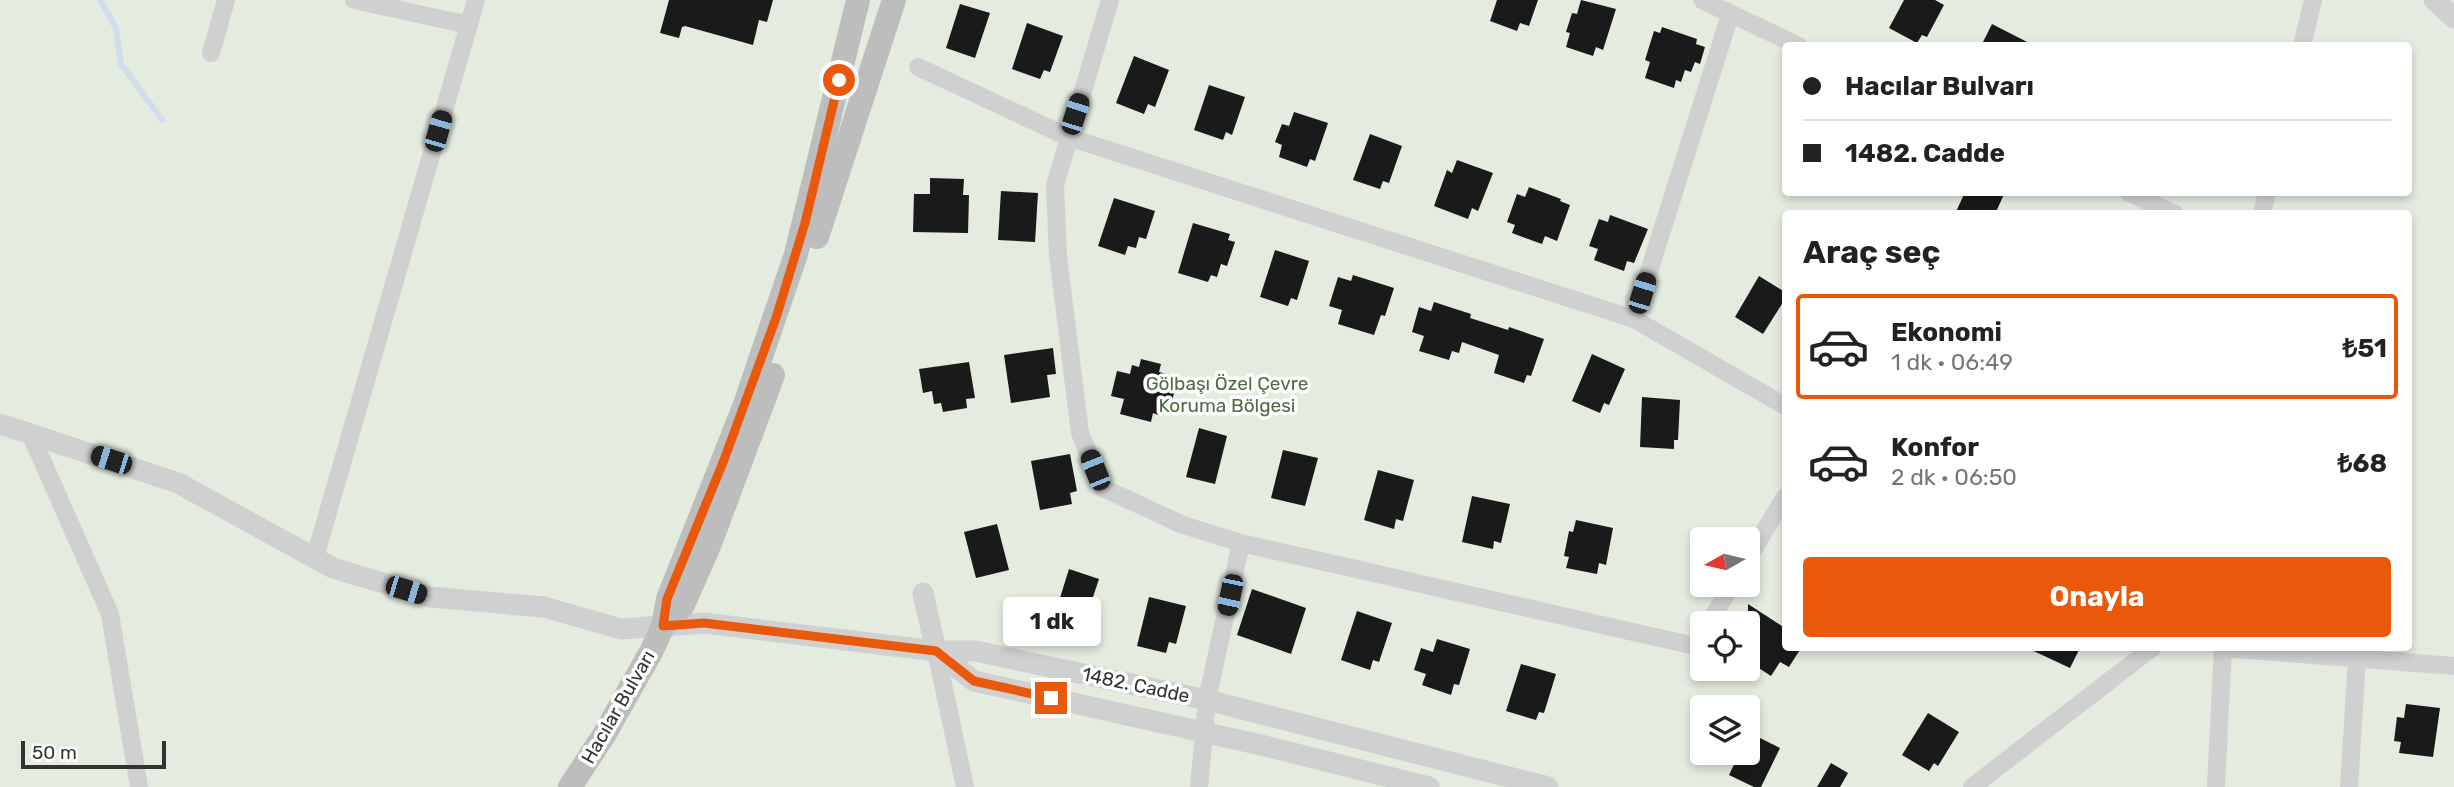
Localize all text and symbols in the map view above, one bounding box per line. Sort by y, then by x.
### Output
route start [823,64,855,96]
text: Hacılar Bulvarı [1845,71,2034,102]
car [1059,91,1092,137]
car [423,108,454,154]
text: 1482. Cadde [1845,138,2005,169]
text: Araç seç [1803,233,1940,271]
car [1626,270,1659,316]
icon: car [1807,315,1870,378]
text: Ekonomi [1891,317,2002,348]
text: ₺51 [2343,333,2387,364]
text: 1 dk · 06:49 [1891,348,2013,376]
park label: Gölbaşı Özel Çevre Koruma Bölgesi [1146,372,1308,417]
icon: car [1807,430,1870,493]
text: Konfor [1891,432,1979,463]
car [88,444,135,476]
car [1078,447,1113,493]
text: ₺68 [2338,448,2387,479]
text: 2 dk · 06:50 [1891,463,2017,491]
north arrow [1690,527,1760,597]
map controls [1690,527,1760,765]
button: Onayla [1803,557,2391,637]
car [1216,572,1245,618]
car [383,574,430,606]
callout: 1 dk [1002,596,1100,646]
text: 1 dk [1030,607,1074,635]
button: locate [1690,611,1760,681]
street label: Hacılar Bulvarı [576,646,660,768]
street label: 1482. Cadde [1080,662,1192,708]
route end [1035,682,1067,714]
button: layers [1690,695,1760,765]
scale bar [21,738,166,770]
text: 50 m [32,741,77,764]

